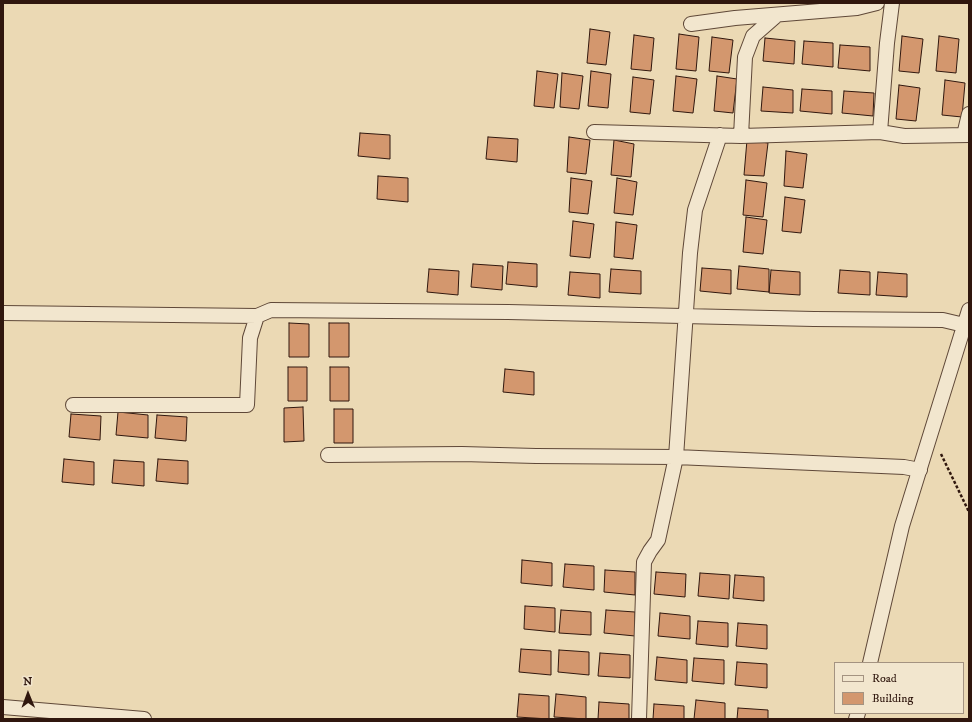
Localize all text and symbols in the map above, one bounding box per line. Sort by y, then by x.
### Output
legend [834,662,964,714]
text: Road [872,671,897,686]
north arrow [8,674,48,714]
text: N [23,675,32,689]
text: Building [872,691,913,706]

